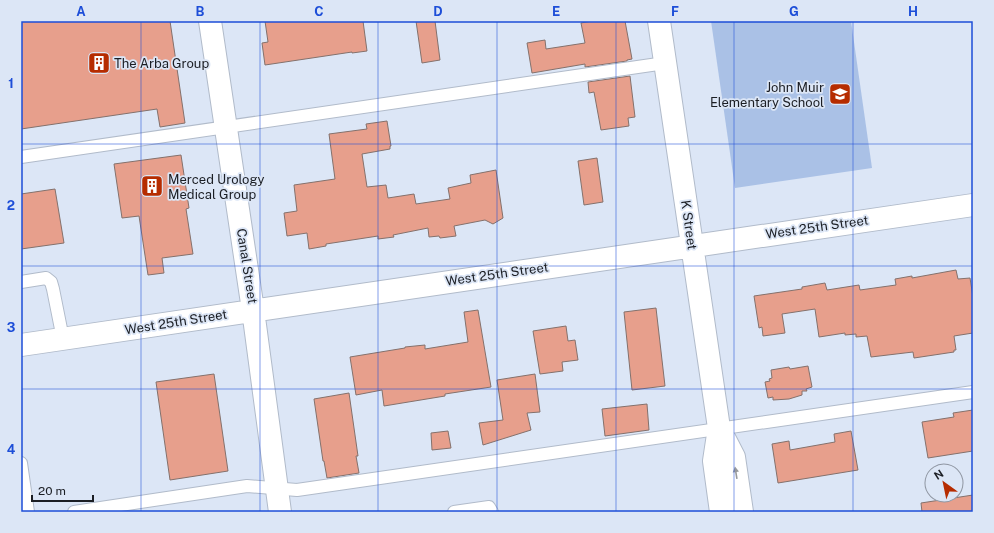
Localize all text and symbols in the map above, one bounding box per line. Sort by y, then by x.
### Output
text: A [76,4,86,19]
text: B [196,4,205,19]
text: C [314,4,324,19]
text: D [433,4,443,19]
text: E [552,4,560,19]
text: F [671,4,679,19]
text: G [789,4,799,19]
text: H [908,4,918,19]
building icon: The Arba Group [86,50,112,76]
place label: The Arba Group [114,56,209,71]
text: 1 [8,76,14,91]
place label: John Muir Elementary School [710,80,824,110]
school or university icon: John Muir Elementary School [827,81,853,107]
place label: Merced Urology Medical Group [168,172,265,202]
building icon: Merced Urology Medical Group [139,173,165,199]
text: 2 [7,198,15,213]
street label: K Street [678,199,700,251]
street label: West 25th Street [765,212,869,242]
street label: Canal Street [234,227,260,305]
street label: West 25th Street [445,259,549,289]
street label: West 25th Street [124,306,228,338]
text: 3 [7,320,16,335]
text: 4 [7,442,16,457]
north arrow [924,463,964,503]
one-way arrow [733,467,739,480]
text: N [932,467,945,482]
scale bar [32,477,93,503]
text: 20 m [38,484,66,498]

